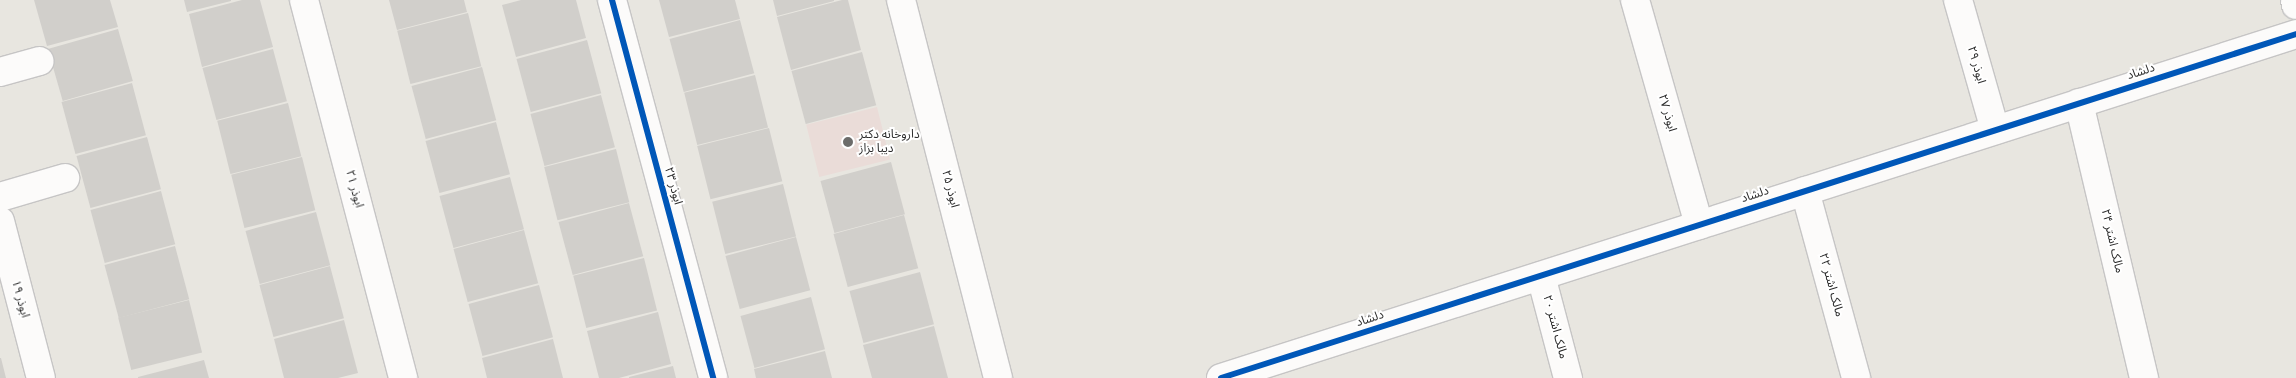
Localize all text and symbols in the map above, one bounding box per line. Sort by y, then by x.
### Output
street label: ابوذر ۲۹ [1964,45,1988,85]
street label: دلشاد [2125,61,2157,83]
street label: ابوذر ۲۷ [1655,93,1679,133]
place label: داروخانه دکتر دیبا بزاز [859,128,920,156]
marker: داروخانه دکتر دیبا بزاز [841,135,855,149]
street label: ابوذر ۲۳ [661,166,685,206]
street label: ابوذر ۲۱ [342,169,366,209]
street label: ابوذر ۲۵ [938,169,962,209]
street label: دلشاد [1739,184,1771,206]
street label: مالک اشتر ۲۴ [2098,208,2126,274]
street label: مالک اشتر ۲۲ [1816,252,1846,318]
street label: ابوذر ۱۹ [8,279,32,319]
street label: مالک اشتر ۲۰ [1540,294,1570,360]
street label: دلشاد [1354,308,1386,330]

